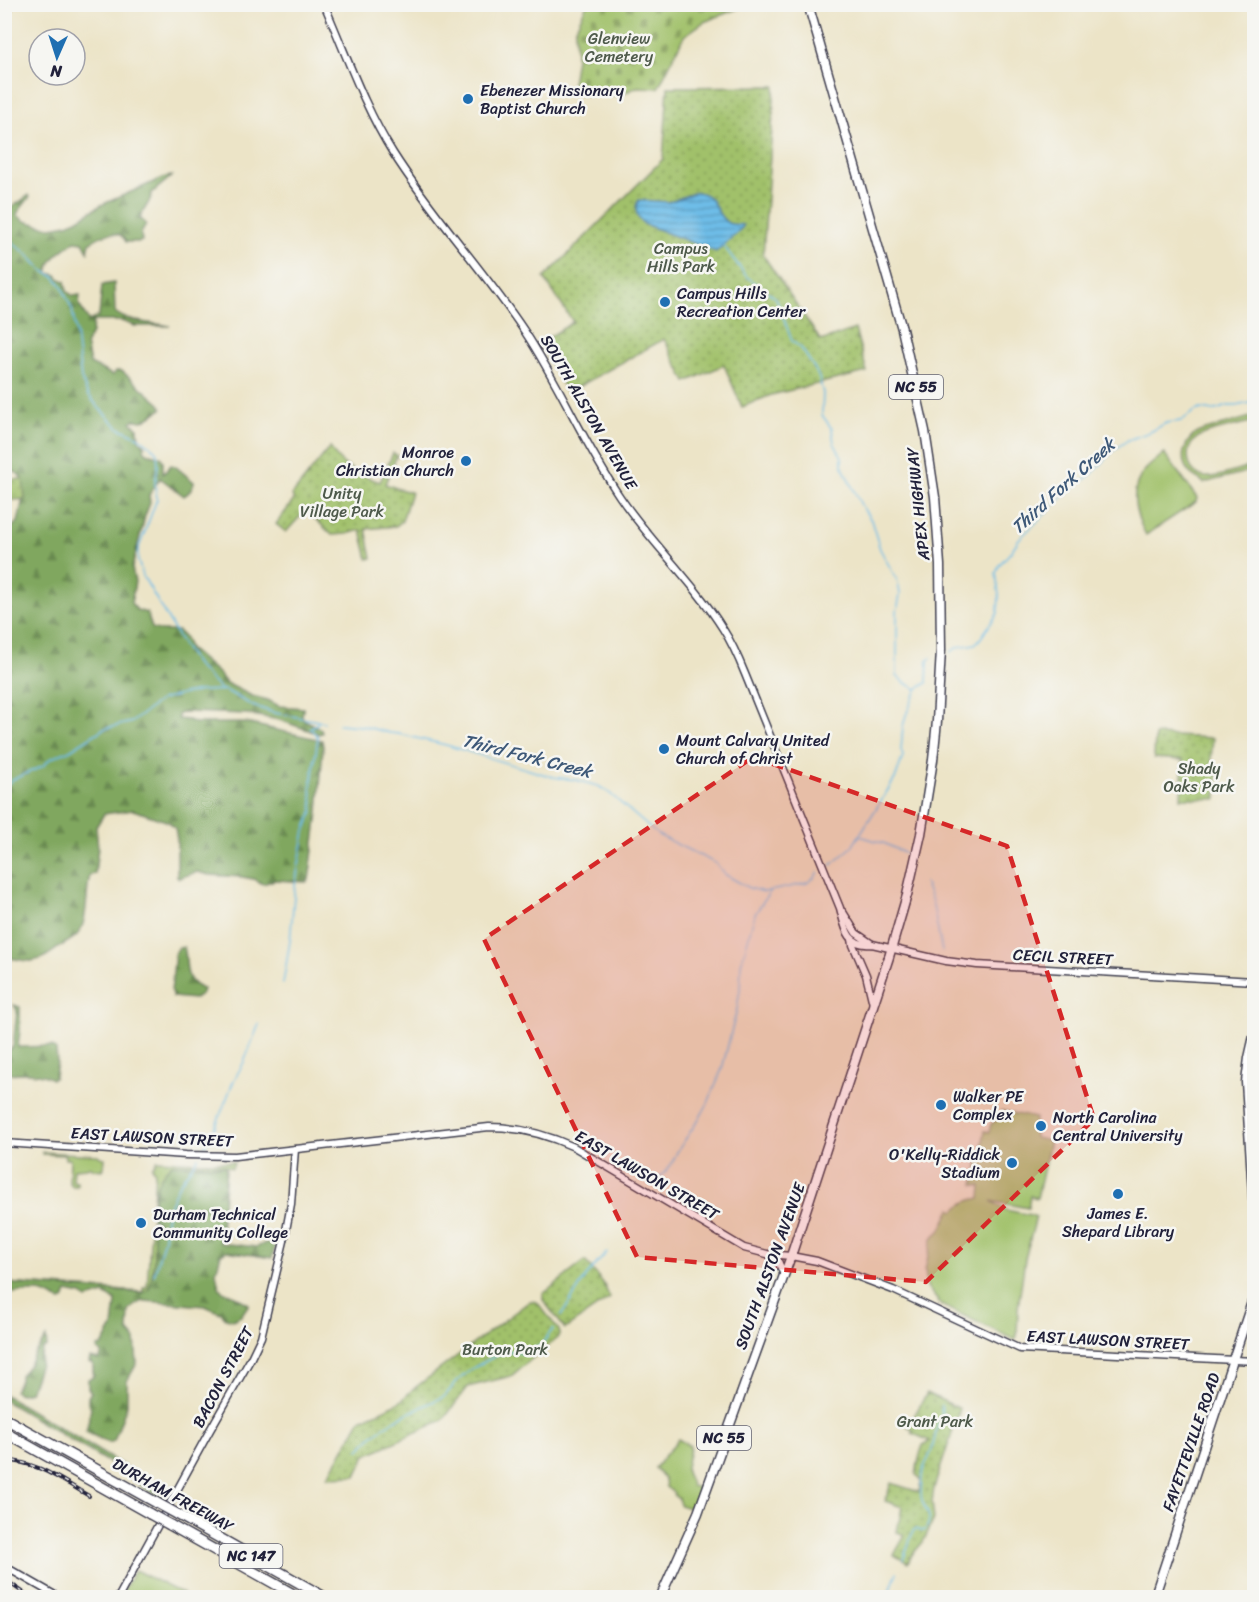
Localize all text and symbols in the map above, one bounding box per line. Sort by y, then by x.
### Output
park label: Glenview Cemetery [585,24,654,71]
north arrow [27,27,87,87]
text: N [49,57,64,86]
place label: Ebenezer Missionary Baptist Church [480,76,625,123]
marker: Ebenezer Missionary Baptist Church [461,92,475,106]
park label: Campus Hills Park [647,234,716,281]
place label: Campus Hills Recreation Center [677,279,807,326]
marker: Campus Hills Recreation Center [658,295,672,309]
street label: SOUTH ALSTON AVENUE [533,329,646,496]
road number: NC 55 [889,375,943,399]
water label: Third Fork Creek [1003,428,1125,542]
place label: Monroe Christian Church [336,438,454,485]
street label: APEX HIGHWAY [898,445,938,563]
marker: Monroe Christian Church [459,454,473,468]
park label: Unity Village Park [300,479,384,526]
water label: Third Fork Creek [459,724,597,788]
place label: Mount Calvary United Church of Christ [676,726,831,773]
marker: Mount Calvary United Church of Christ [657,742,671,756]
park label: Shady Oaks Park [1163,754,1235,801]
street label: CECIL STREET [1012,940,1115,974]
place label: Walker PE Complex [953,1082,1024,1129]
marker: Walker PE Complex [934,1098,948,1112]
place label: North Carolina Central University [1053,1103,1183,1150]
street label: EAST LAWSON STREET [70,1118,235,1156]
marker: North Carolina Central University [1034,1119,1048,1133]
street label: EAST LAWSON STREET [569,1122,726,1229]
place label: O'Kelly-Riddick Stadium [889,1140,1000,1187]
marker: O'Kelly-Riddick Stadium [1005,1156,1019,1170]
street label: SOUTH ALSTON AVENUE [726,1177,814,1354]
marker: James E. Shepard Library [1111,1187,1125,1201]
place label: James E. Shepard Library [1062,1199,1175,1246]
place label: Durham Technical Community College [153,1200,288,1247]
marker: Durham Technical Community College [134,1216,148,1230]
street label: BACON STREET [184,1320,262,1433]
street label: EAST LAWSON STREET [1026,1321,1191,1359]
park label: Burton Park [462,1335,548,1364]
street label: FAYETTEVILLE ROAD [1154,1368,1228,1515]
park label: Grant Park [897,1407,974,1436]
road number: NC 55 [697,1426,751,1450]
street label: DURHAM FREEWAY [107,1450,240,1541]
road number: NC 147 [220,1544,282,1568]

